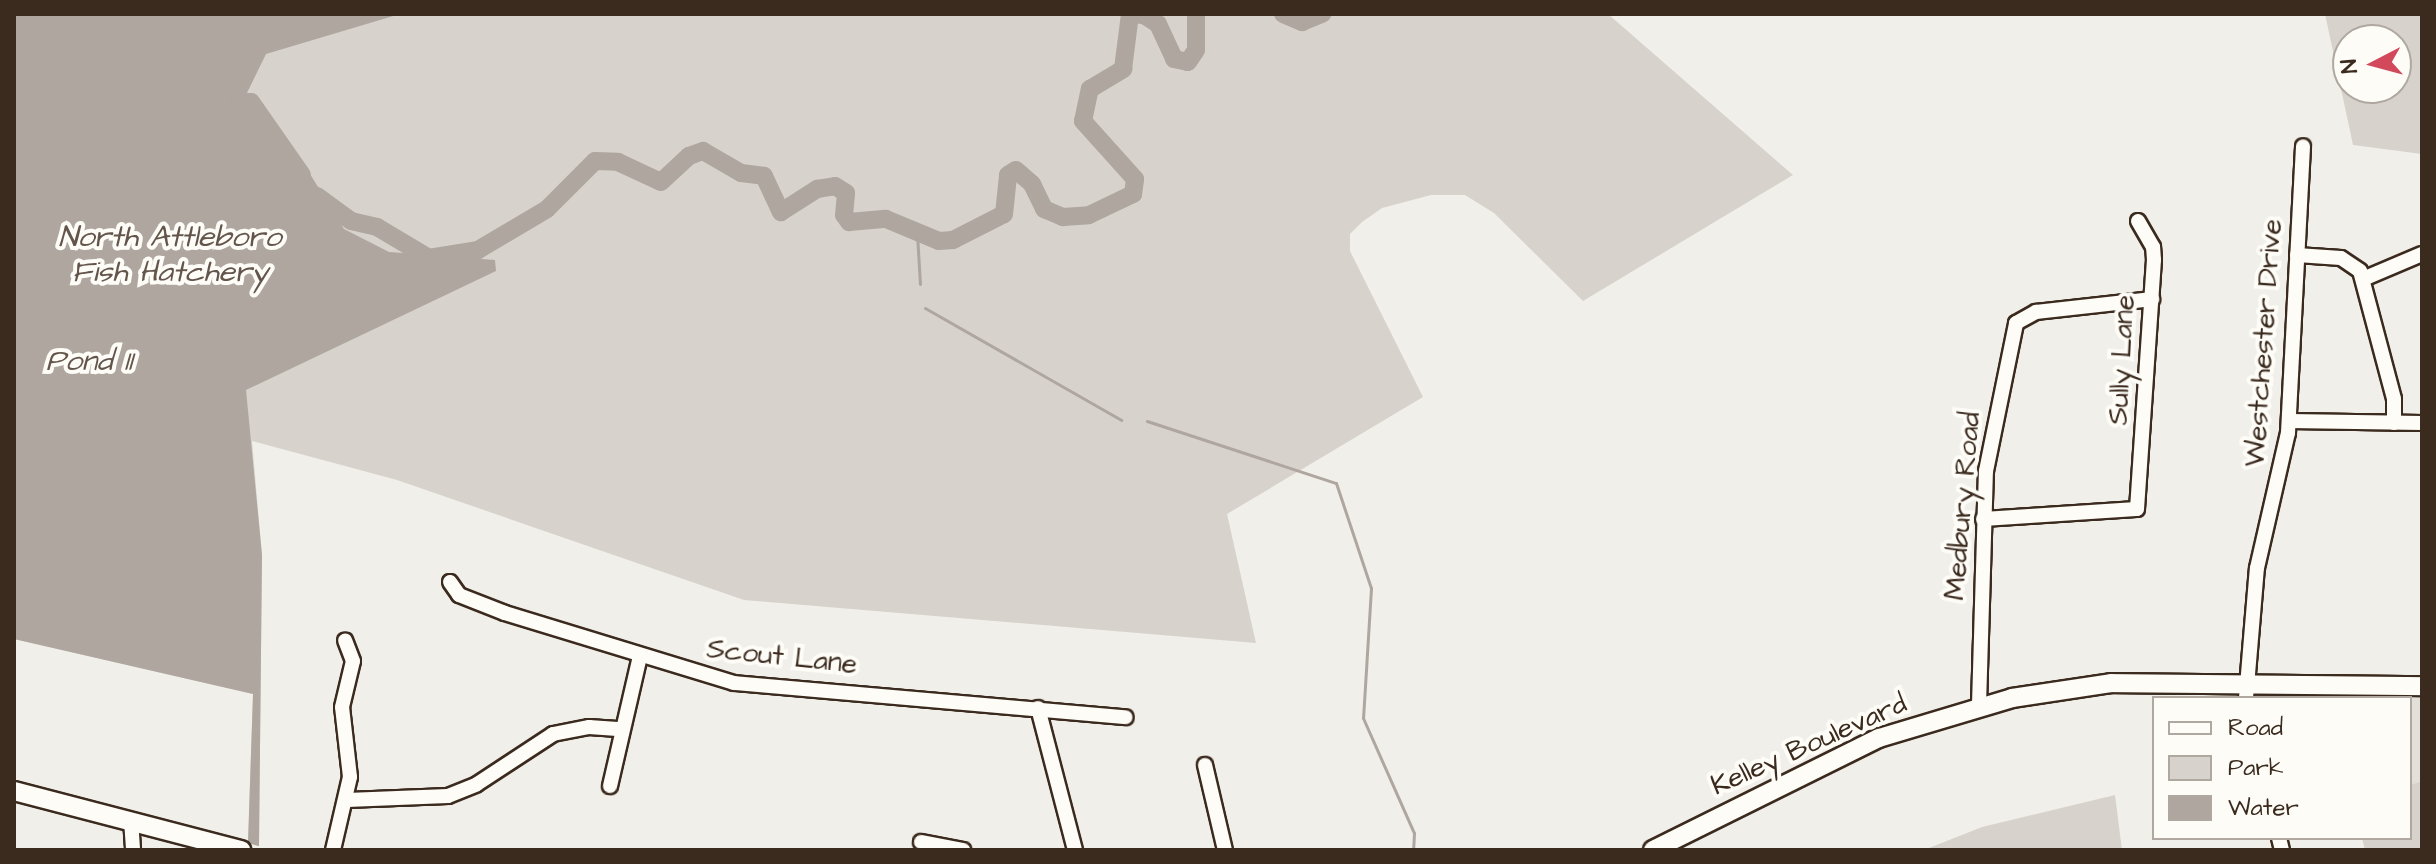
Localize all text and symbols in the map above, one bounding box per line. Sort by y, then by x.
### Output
north arrow [2332,24,2412,104]
text: N [2333,58,2366,75]
street label: Westchester Drive [2239,218,2289,468]
water label: North Attleboro Fish Hatchery [59,219,281,290]
street label: Sully Lane [2102,294,2142,426]
water label: Pond 11 [46,343,132,379]
street label: Medbury Road [1938,410,1988,602]
street label: Scout Lane [705,632,859,682]
street label: Kelley Boulevard [1706,687,1912,803]
legend [2152,696,2412,840]
text: Road [2228,711,2283,745]
text: Park [2228,751,2284,785]
text: Water [2228,791,2299,825]

